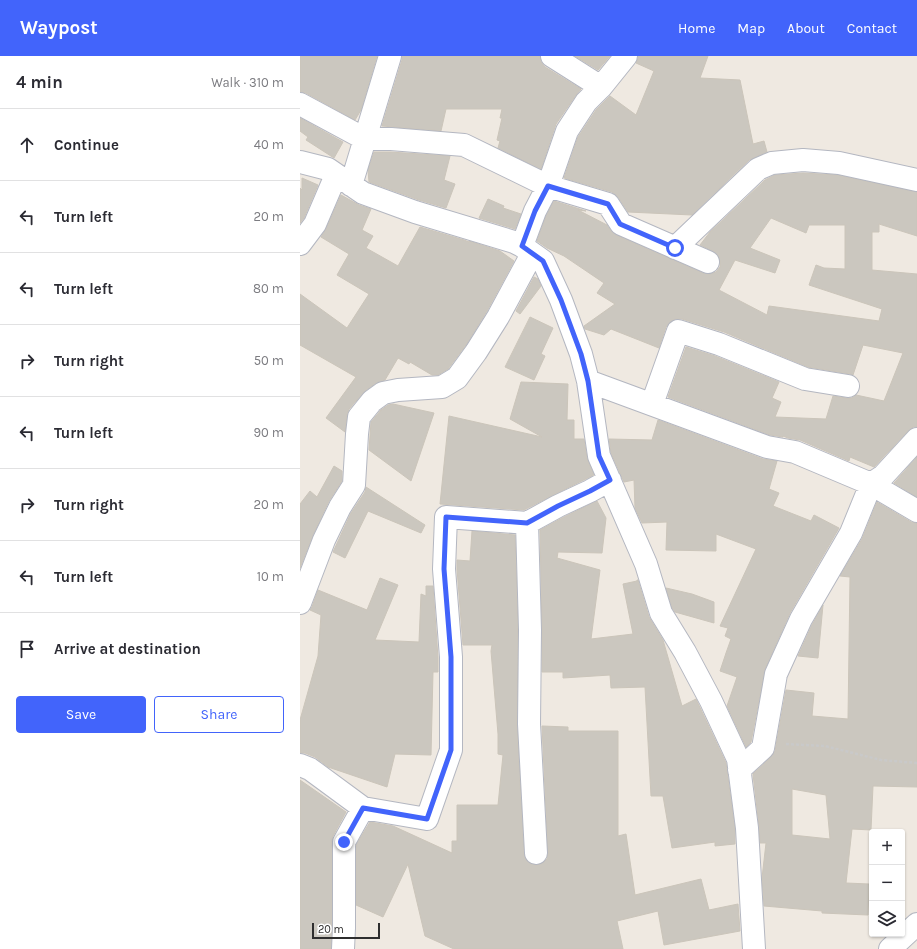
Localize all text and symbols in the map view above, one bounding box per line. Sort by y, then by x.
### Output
text: Waypost [20,17,98,39]
text: Home [678,20,715,37]
text: Map [737,20,765,37]
text: About [787,20,825,37]
text: Contact [847,20,897,37]
text: 4 min [16,72,63,92]
text: Walk · 310 m [211,75,284,90]
icon: ahead [16,134,38,156]
text: Continue [54,136,119,154]
text: 40 m [254,137,284,152]
icon: left [16,206,38,228]
text: Turn left [54,208,113,226]
text: 20 m [254,209,284,224]
route start [666,239,684,257]
icon: left [16,278,38,300]
text: Turn left [54,280,113,298]
text: 80 m [253,281,284,296]
icon: right [16,350,38,372]
text: Turn right [54,352,124,370]
text: 50 m [254,353,284,368]
icon: left [16,422,38,444]
text: Turn left [54,424,113,442]
text: 90 m [253,425,284,440]
icon: right [16,494,38,516]
text: Turn right [54,496,124,514]
text: 20 m [254,497,284,512]
icon: left [16,566,38,588]
text: Turn left [54,568,113,586]
text: 10 m [257,569,284,584]
icon: arrive [16,638,38,660]
text: Arrive at destination [54,640,201,658]
button: Save [16,696,146,733]
button: Share [154,696,284,733]
map controls [869,829,905,937]
button: + [869,829,905,865]
route end [335,833,353,851]
button: − [869,865,905,901]
button: layers [869,901,905,937]
scale bar [312,921,380,940]
text: 20 m [318,923,344,936]

